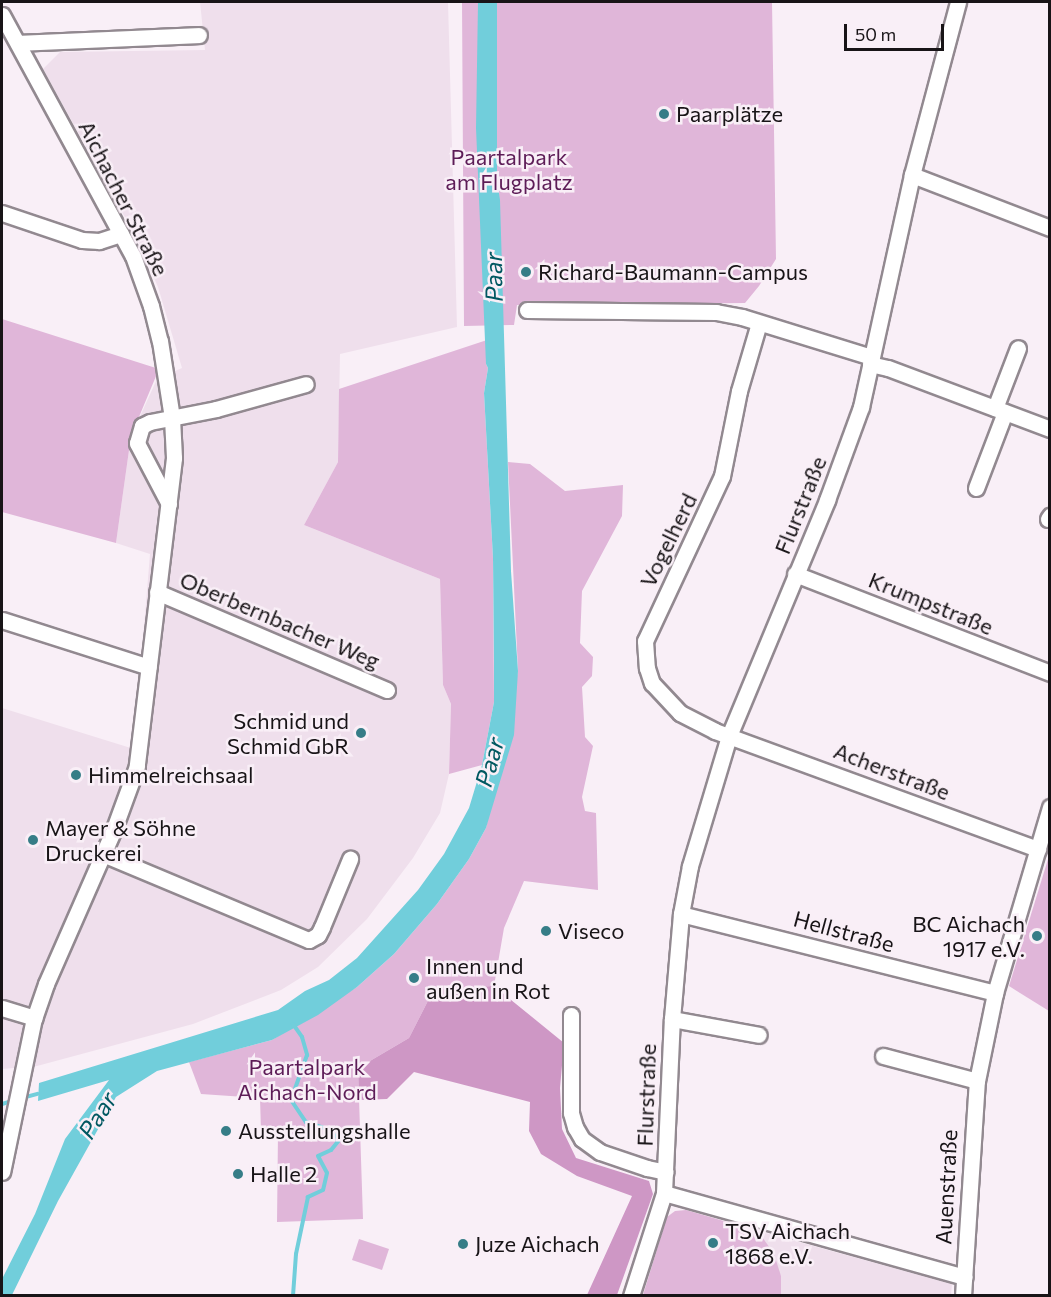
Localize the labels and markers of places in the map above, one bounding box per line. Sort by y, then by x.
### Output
place label: Paarplätze [676,101,783,127]
marker: Paarplätze [657,107,671,121]
place label: Richard-Baumann-Campus [538,259,808,285]
marker: Richard-Baumann-Campus [519,265,533,279]
place label: Schmid und Schmid GbR [227,707,349,758]
marker: Schmid und Schmid GbR [354,726,368,740]
place label: Himmelreichsaal [88,762,253,788]
marker: Himmelreichsaal [69,768,83,782]
place label: Mayer & Söhne Druckerei [45,814,196,866]
marker: Mayer & Söhne Druckerei [26,833,40,847]
place label: BC Aichach 1917 e.V. [912,910,1025,962]
place label: Viseco [558,918,624,944]
marker: Viseco [539,924,553,938]
marker: BC Aichach 1917 e.V. [1030,929,1044,943]
place label: Innen und außen in Rot [426,952,550,1004]
marker: Innen und außen in Rot [407,971,421,985]
place label: Ausstellungshalle [238,1118,411,1144]
marker: Ausstellungshalle [219,1124,233,1138]
place label: Halle 2 [250,1161,317,1187]
marker: Halle 2 [231,1167,245,1181]
place label: TSV Aichach 1868 e.V. [725,1217,850,1268]
place label: Juze Aichach [475,1231,600,1257]
marker: TSV Aichach 1868 e.V. [706,1236,720,1250]
marker: Juze Aichach [456,1237,470,1251]

